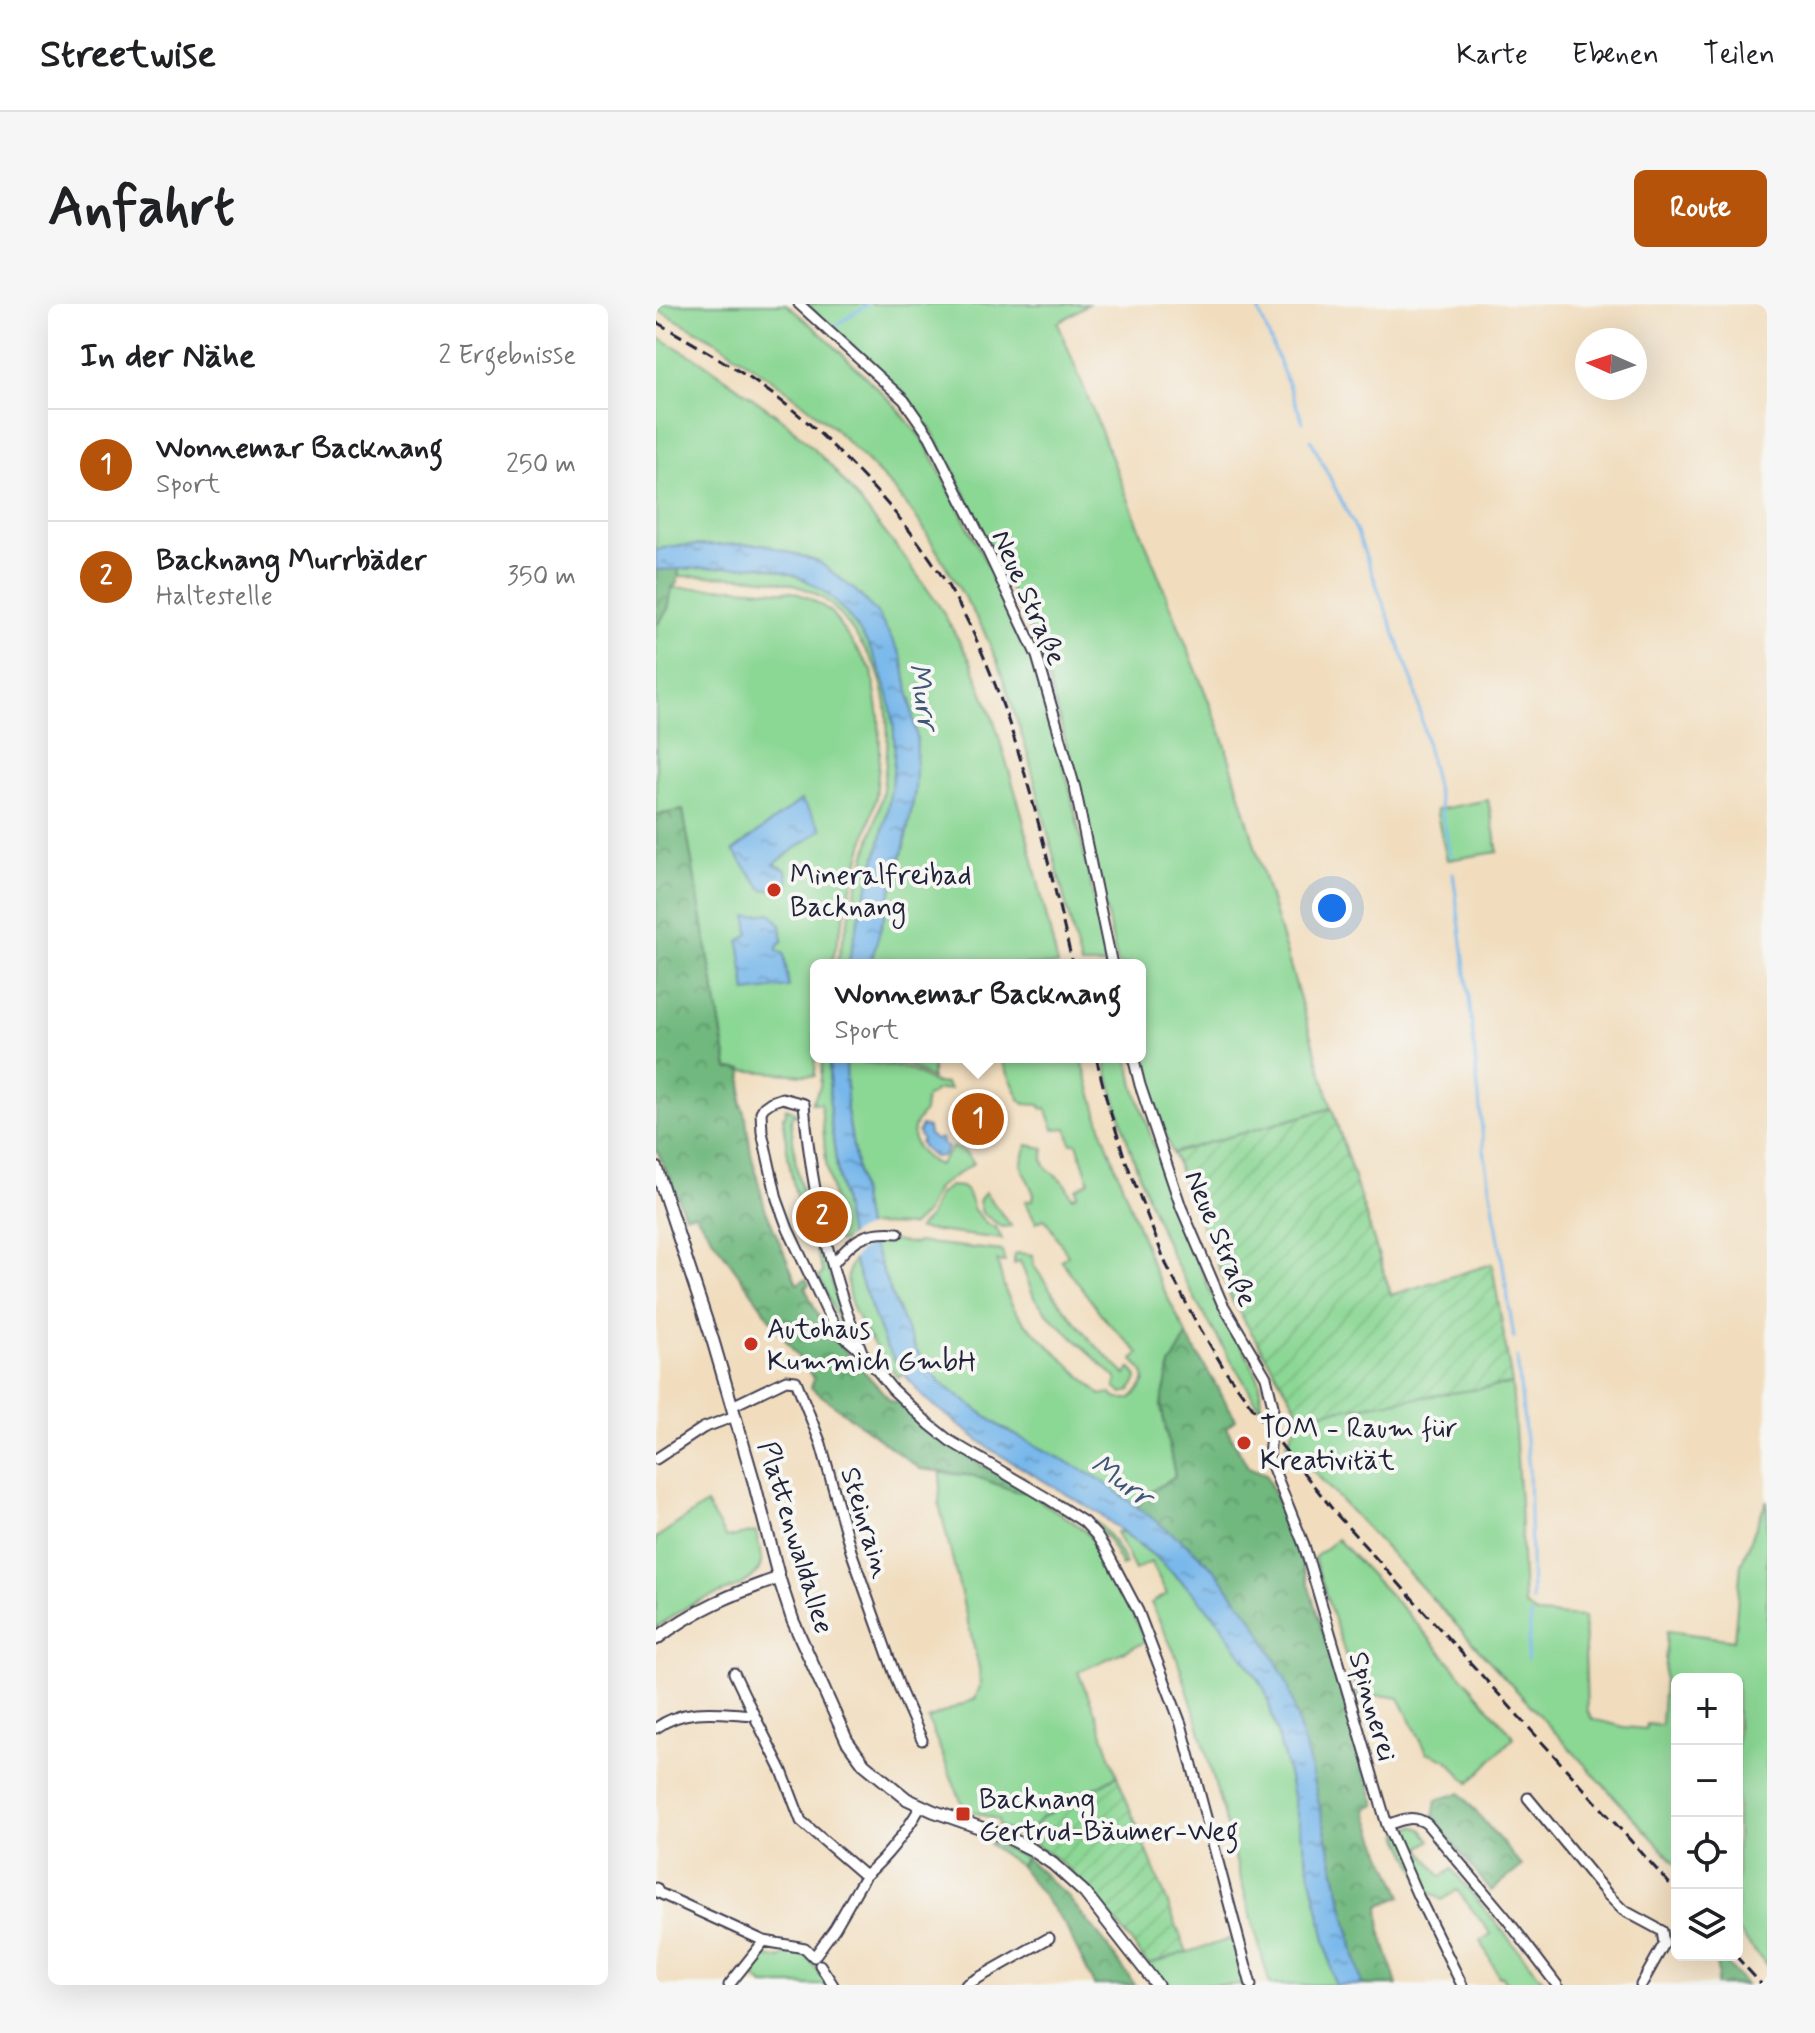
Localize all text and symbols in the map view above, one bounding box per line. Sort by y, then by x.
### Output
text: Streetwise [40,31,216,80]
text: Karte [1456,37,1528,74]
text: Ebenen [1572,37,1659,74]
text: Teilen [1703,37,1775,74]
button: Route [1634,170,1767,247]
text: Anfahrt [48,172,235,245]
north arrow [1575,328,1647,400]
text: In der Nähe [80,334,255,379]
text: 2 Ergebnisse [438,339,576,373]
text: Wonnemar Backnang [156,429,443,468]
text: 1 [100,448,112,482]
text: 250 m [506,448,576,482]
text: Sport [156,468,220,502]
street label: Neue Straße [981,524,1074,672]
text: Backnang Murrbäder [156,541,427,580]
text: 2 [100,560,112,594]
text: 350 m [507,560,576,594]
text: Haltestelle [156,580,273,614]
water label: Murr [898,660,948,736]
place label: Mineralfreibad Backnang [790,858,972,929]
marker: Mineralfreibad Backnang [765,881,783,899]
your location [1312,888,1352,928]
popup [810,959,1146,1063]
text: Wonnemar Backnang [834,975,1122,1014]
text: Sport [834,1014,899,1048]
pin: 1 [952,1089,1004,1149]
street label: Neue Straße [1174,1165,1265,1313]
pin: 2 [796,1187,848,1247]
place label: Autohaus Kummich GmbH [767,1312,976,1381]
marker: Autohaus Kummich GmbH [742,1335,760,1353]
place label: TOM - Raum für Kreativität [1260,1411,1458,1480]
marker: TOM - Raum für Kreativität [1235,1434,1253,1452]
street label: Plattenwaldallee [748,1437,841,1639]
water label: Murr [1082,1446,1163,1519]
street label: Steinrain [830,1463,899,1583]
street label: Spinnerei [1338,1648,1405,1766]
map controls [1671,1673,1743,1961]
button: + [1671,1673,1743,1745]
button: − [1671,1745,1743,1817]
place label: Backnang Gertrud-Bäumer-Weg [979,1782,1239,1854]
marker: Backnang Gertrud-Bäumer-Weg [954,1805,972,1823]
button: locate [1671,1817,1743,1889]
button: layers [1671,1889,1743,1961]

